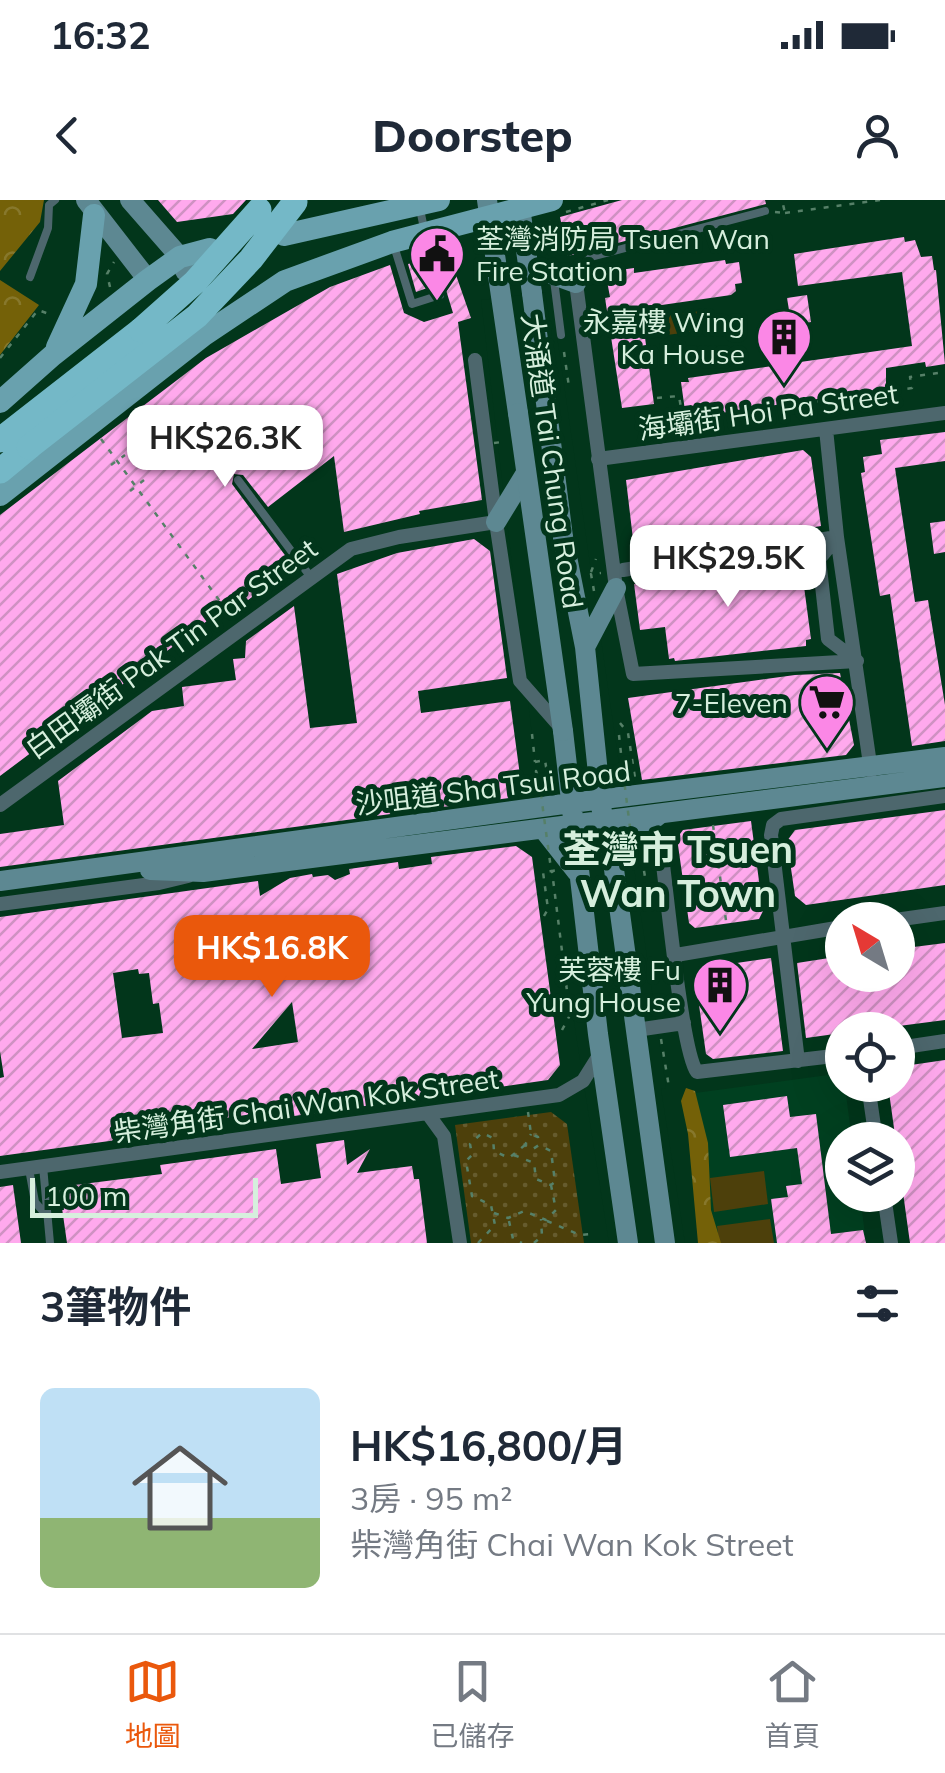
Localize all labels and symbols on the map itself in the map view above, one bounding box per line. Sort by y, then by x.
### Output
place label: 荃灣消防局 Tsuen Wan Fire Station [476,221,770,288]
public building icon: 荃灣消防局 Tsuen Wan Fire Station [407,224,467,303]
place label: 永嘉樓 Wing Ka House [583,304,745,371]
building icon: 永嘉樓 Wing Ka House [754,307,814,386]
street label: 大涌道 Tai Chung Road [515,311,591,611]
street label: 海壩街 Hoi Pa Street [636,375,900,447]
pin: HK$26.3K [122,405,328,490]
pin: HK$29.5K [625,525,831,610]
street label: 白田壩街 Pak Tin Par Street [18,530,324,766]
supermarket icon: 7-Eleven [797,672,857,751]
place label: 7-Eleven [675,685,788,720]
street label: 沙咀道 Sha Tsui Road [354,753,632,821]
district label: 荃灣市 Tsuen Wan Town [563,825,793,917]
north arrow [825,902,915,992]
pin: HK$16.8K [169,915,375,1000]
place label: 芙蓉樓 Fu Yung House [526,952,681,1019]
building icon: 芙蓉樓 Fu Yung House [690,955,750,1034]
street label: 柴灣角街 Chai Wan Kok Street [111,1061,501,1149]
scale bar [30,1173,258,1218]

